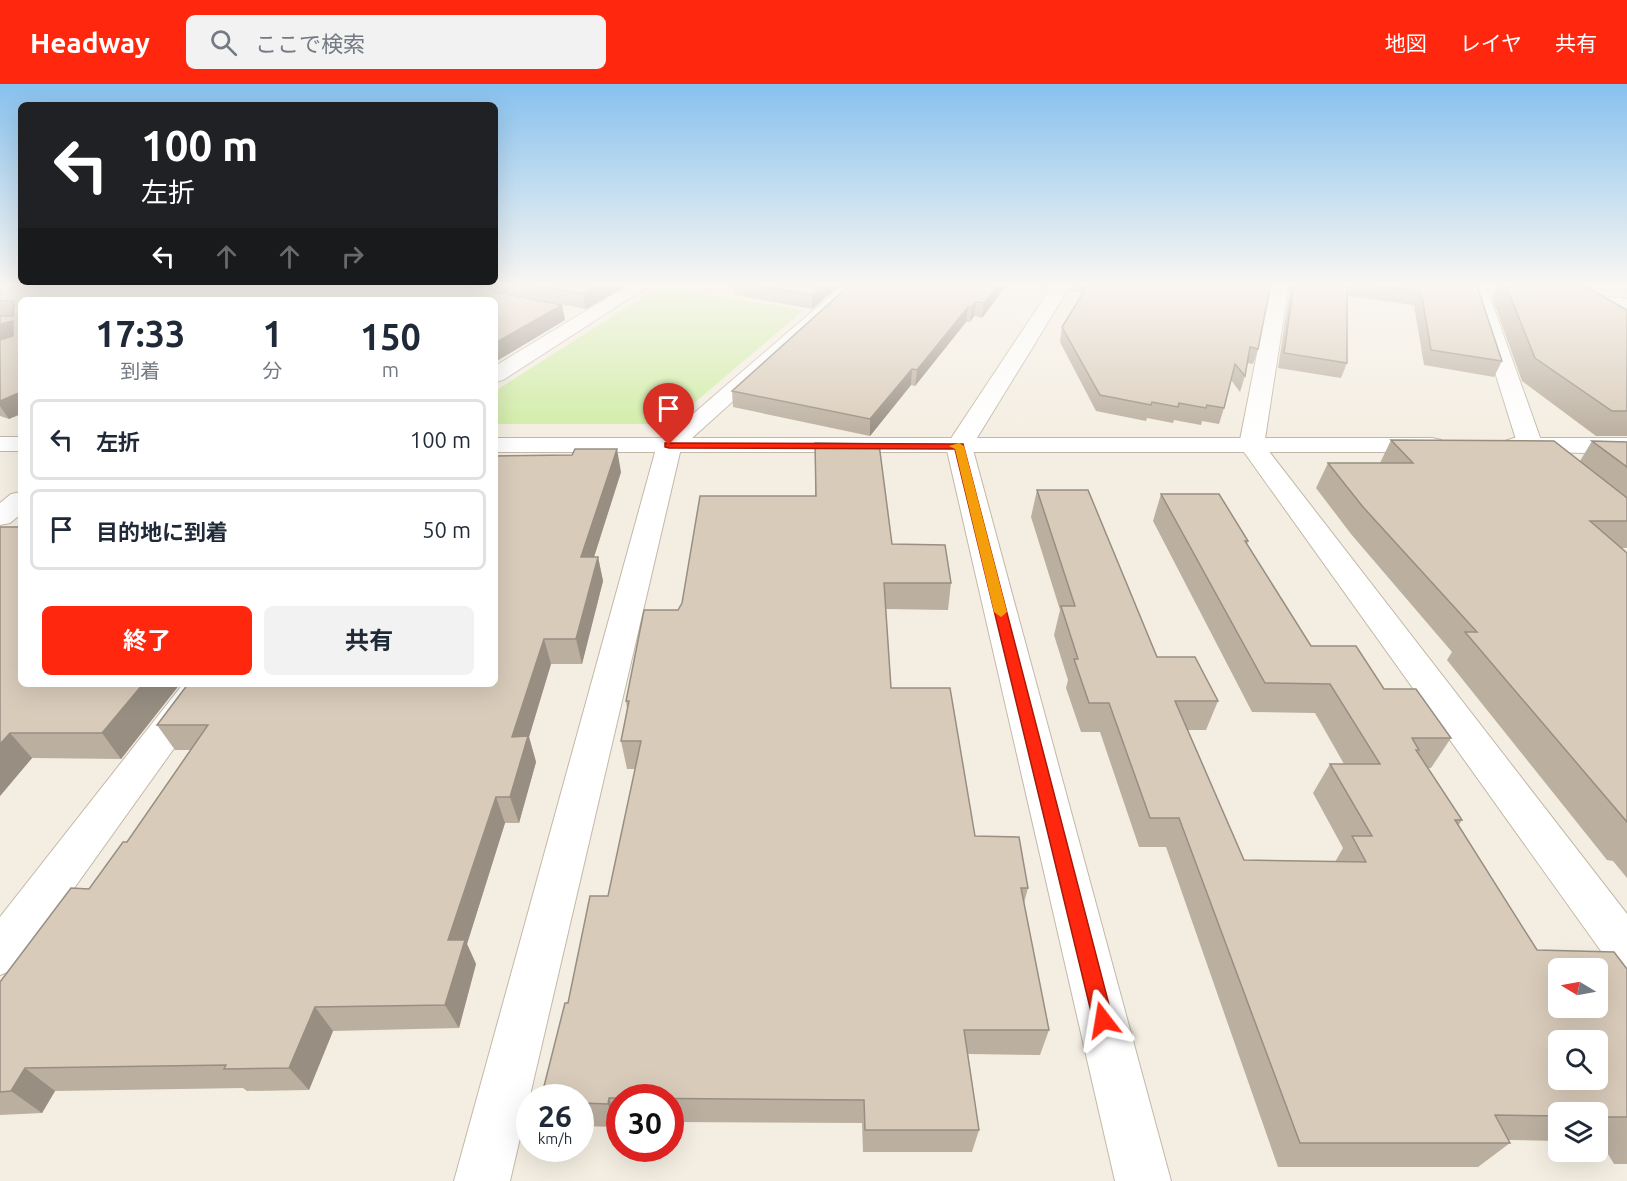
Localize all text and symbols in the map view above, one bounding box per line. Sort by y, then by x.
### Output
search box [186,15,606,69]
icon: search [207,26,240,59]
text: Headway [30,27,150,58]
text: ここで検索 [255,31,365,56]
text: 地図 [1385,31,1427,55]
text: レイヤ [1460,31,1522,55]
text: 共有 [1555,31,1597,55]
text: 100 m [141,122,258,169]
icon: left [42,126,120,204]
text: 左折 [141,177,195,207]
icon: left [147,240,180,273]
icon: ahead [210,240,243,273]
icon: ahead [273,240,306,273]
icon: right [336,240,369,273]
text: 17:33 [95,313,185,354]
text: 1 [262,313,283,354]
text: 150 [360,316,421,357]
text: m [382,358,399,381]
text: 到着 [120,359,160,382]
text: 分 [263,359,283,382]
pin [643,383,694,445]
icon: arrive [652,392,685,425]
icon: left [45,423,78,456]
text: 100 m [410,427,471,452]
text: 左折 [96,429,140,454]
icon: arrive [45,513,78,546]
text: 50 m [422,517,471,542]
text: 目的地に到着 [96,519,228,544]
button: 終了 [42,606,252,675]
button: 共有 [264,606,474,675]
north arrow [1548,958,1608,1018]
map controls [1548,958,1608,1162]
position arrow [1071,988,1135,1052]
button: search [1548,1030,1608,1090]
speed limit sign: 30 [606,1084,684,1162]
text: 26 [538,1099,572,1133]
button: layers [1548,1102,1608,1162]
text: km/h [538,1130,572,1147]

